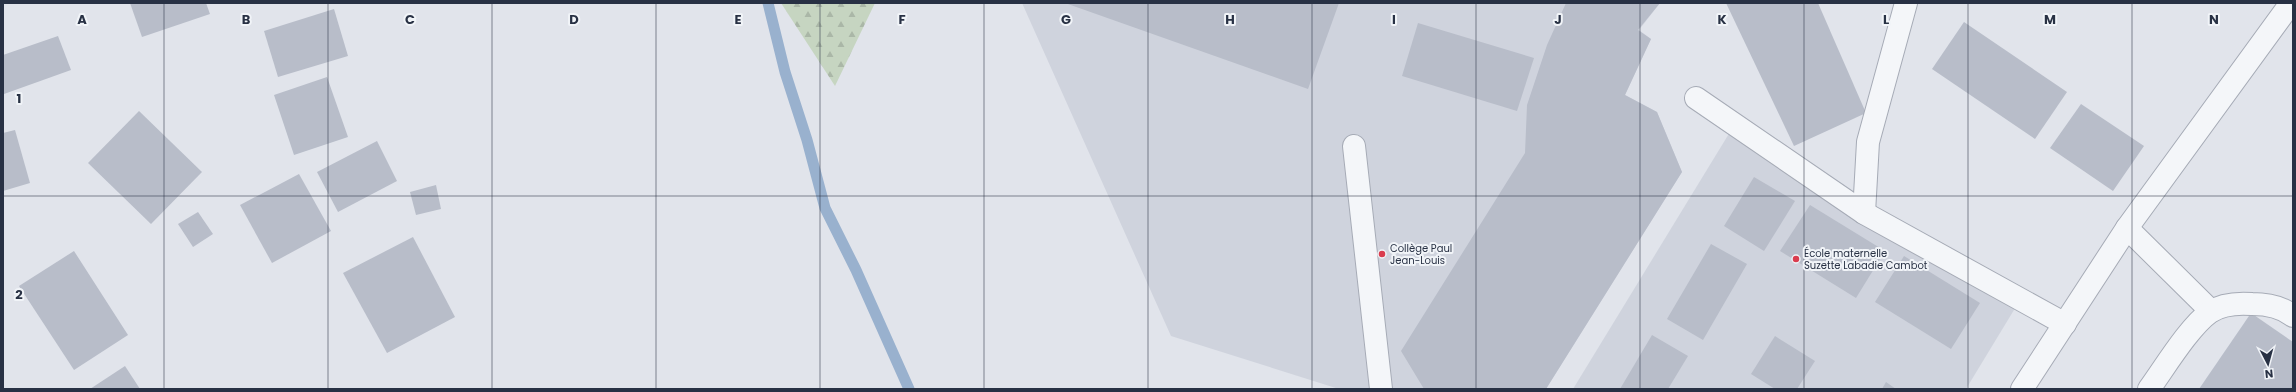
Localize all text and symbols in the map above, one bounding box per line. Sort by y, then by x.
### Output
text: A [77,10,87,29]
text: B [242,10,251,29]
text: C [405,10,415,29]
text: D [569,10,579,29]
text: E [734,10,742,29]
text: F [898,10,906,29]
text: G [1061,10,1071,29]
text: H [1225,10,1235,29]
text: I [1392,10,1396,29]
text: J [1554,10,1562,29]
text: K [1717,10,1727,29]
text: L [1883,10,1889,29]
text: M [2044,10,2056,29]
text: N [2209,10,2219,29]
text: 1 [17,89,21,108]
place label: Collège Paul Jean-Louis [1390,241,1452,268]
place label: École maternelle Suzette Labadie Cambot [1804,246,1928,273]
marker: Collège Paul Jean-Louis [1377,249,1387,259]
marker: École maternelle Suzette Labadie Cambot [1791,254,1801,264]
text: 2 [15,285,23,304]
north arrow [2248,344,2288,384]
text: N [2264,366,2274,382]

